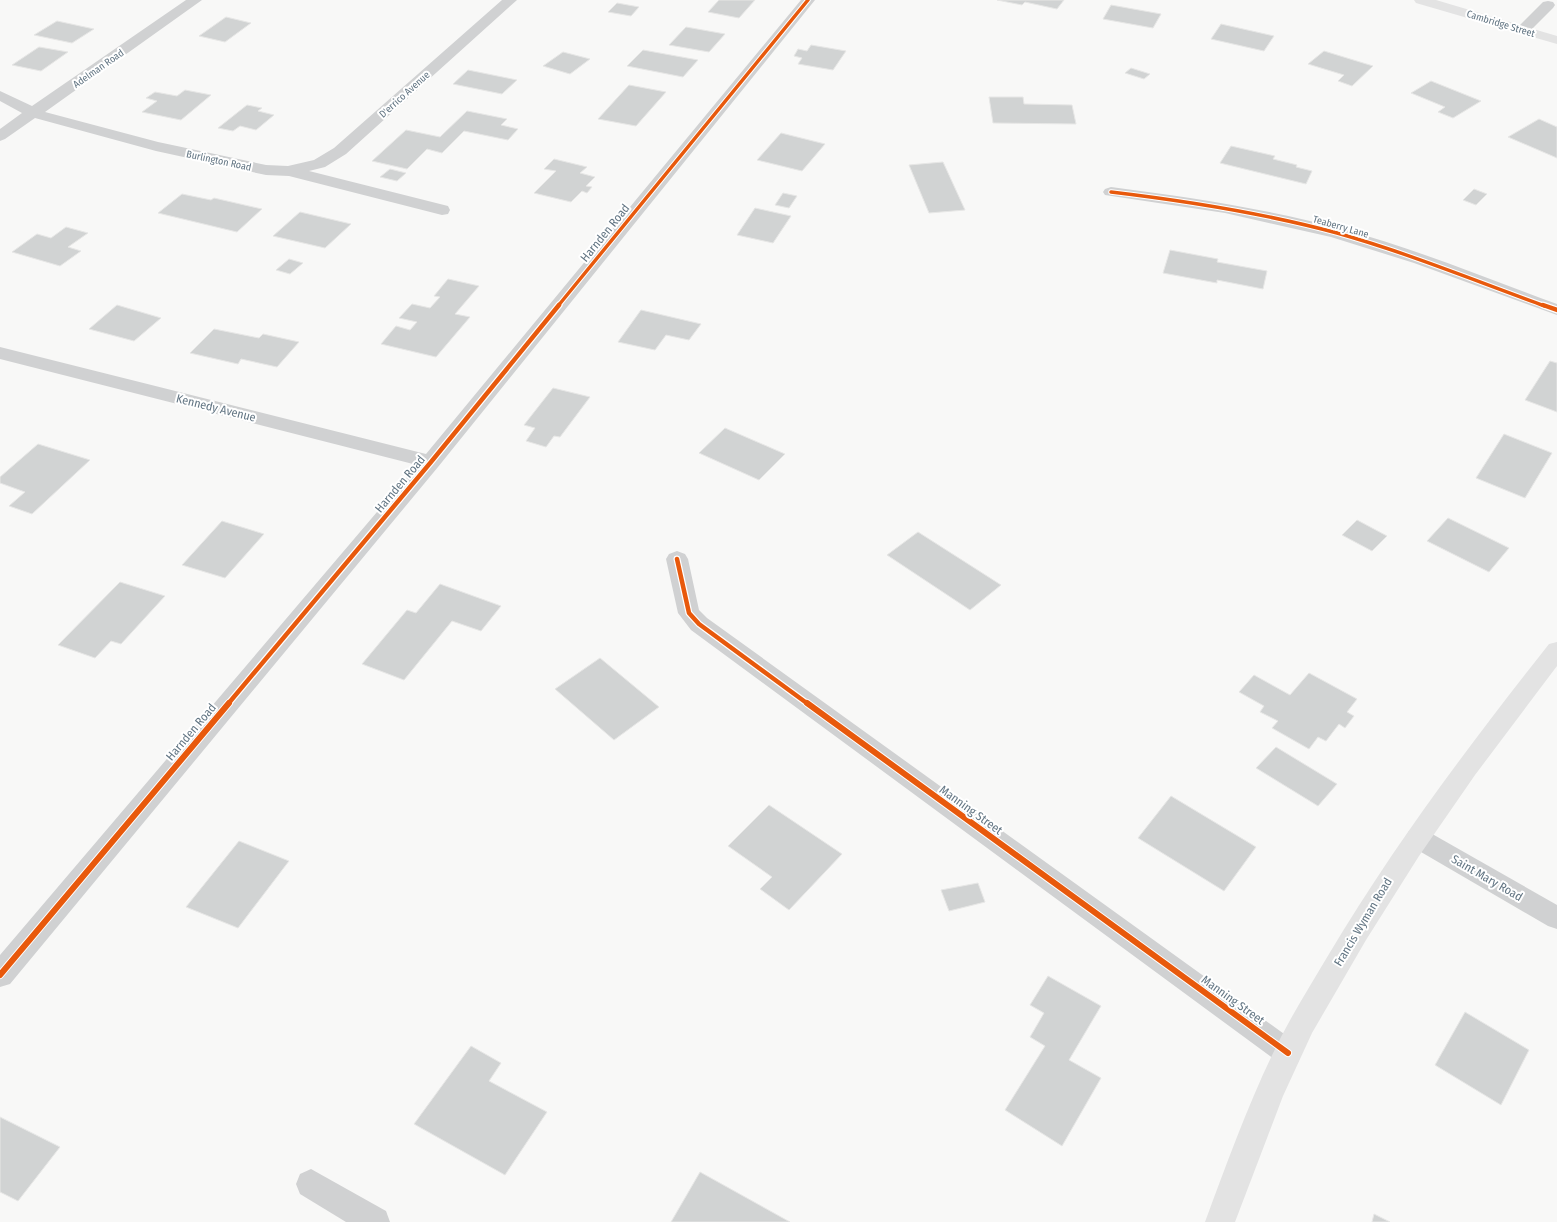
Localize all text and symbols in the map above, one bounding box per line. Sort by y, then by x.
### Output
street label: Cambridge Street [1465,8,1537,40]
street label: Adelman Road [71,47,126,91]
street label: D'errico Avenue [377,69,432,121]
street label: Burlington Road [185,148,252,174]
street label: Harnden Road [578,201,632,265]
street label: Teaberry Lane [1312,213,1370,241]
street label: Kennedy Avenue [175,391,257,425]
street label: Harnden Road [372,453,428,515]
street label: Harnden Road [163,701,219,763]
street label: Manning Street [937,782,1005,838]
street label: Saint Mary Road [1449,852,1525,904]
street label: Francis Wyman Road [1331,875,1395,969]
street label: Manning Street [1199,972,1267,1028]

